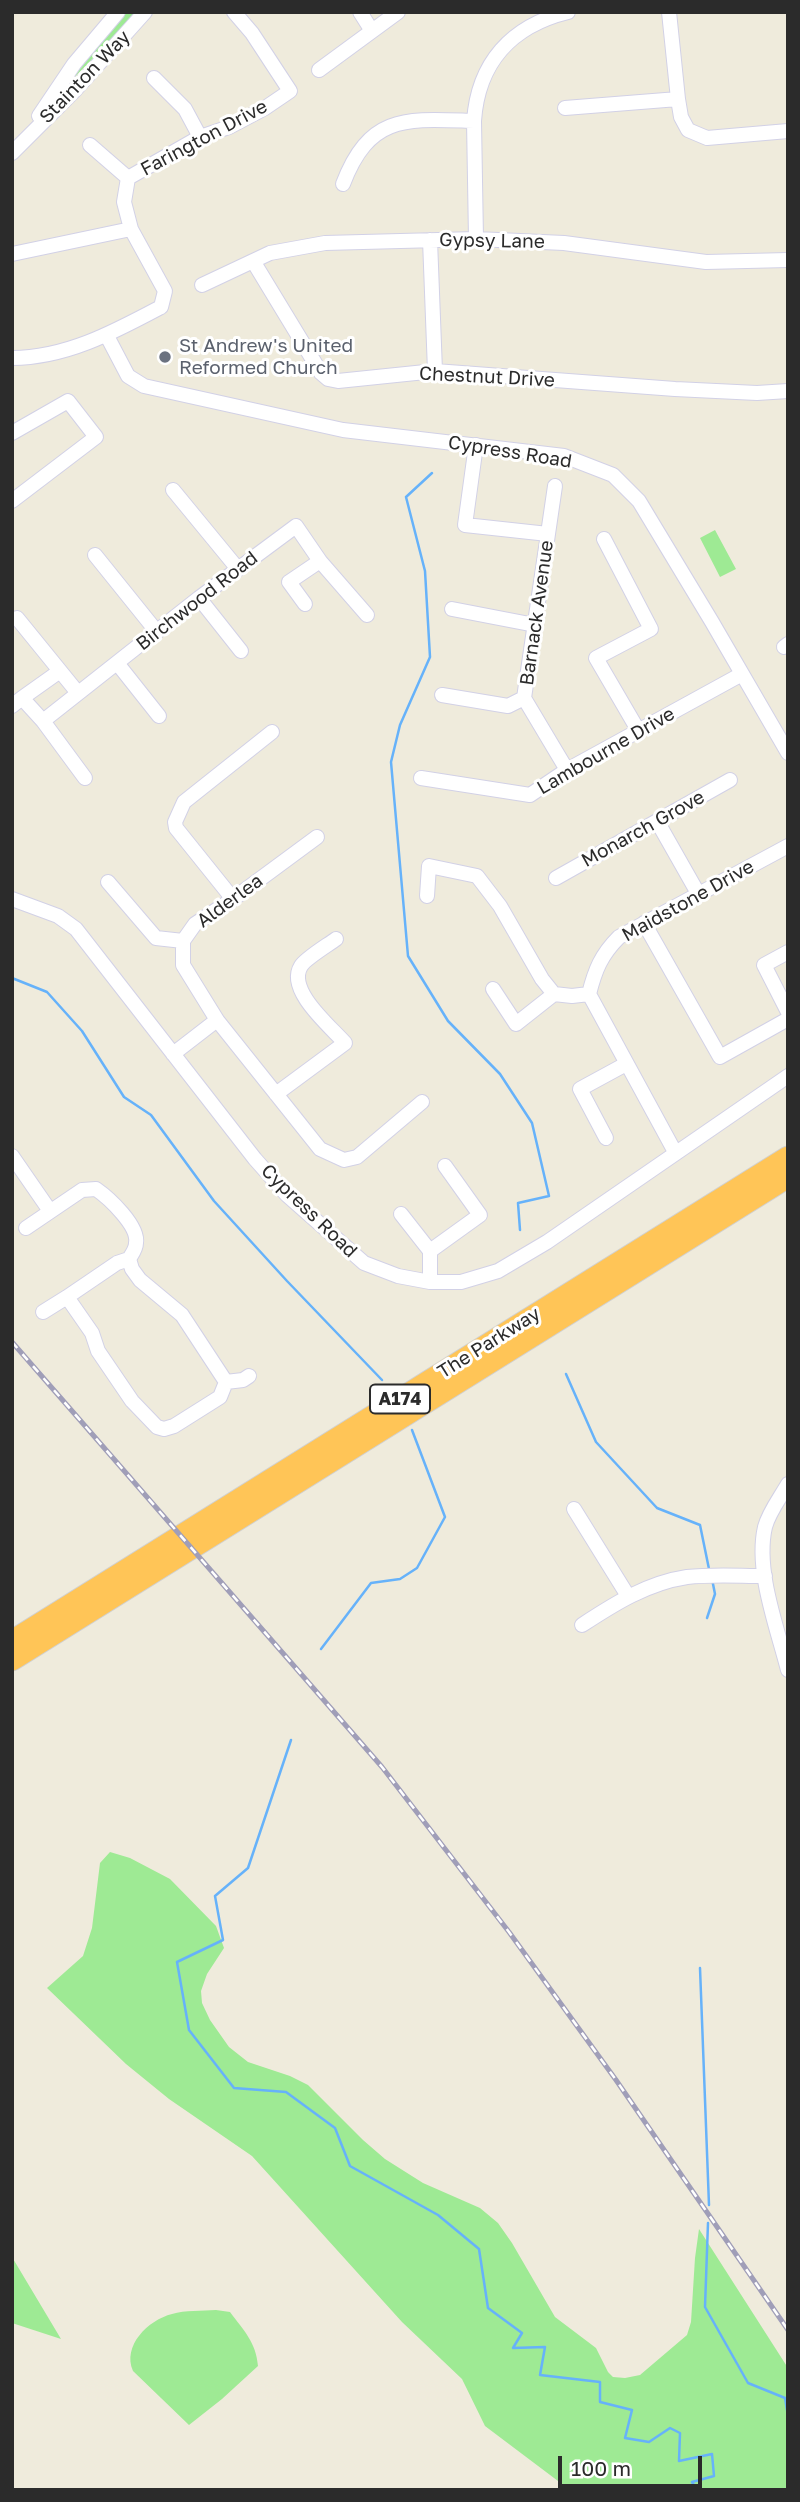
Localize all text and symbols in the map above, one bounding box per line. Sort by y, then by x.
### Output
street label: Stainton Way [35,26,135,128]
street label: Farington Drive [137,95,271,181]
street label: Gypsy Lane [439,229,545,253]
place label: St Andrew's United Reformed Church [179,335,353,379]
marker: St Andrew's United Reformed Church [157,349,173,365]
street label: Chestnut Drive [419,362,555,392]
street label: Cypress Road [447,431,573,473]
street label: Barnack Avenue [516,539,558,687]
street label: Birchwood Road [132,546,262,656]
street label: Lambourne Drive [533,702,679,800]
street label: Monarch Grove [578,786,708,872]
street label: Maidstone Drive [618,855,758,947]
street label: Alderlea [193,869,267,933]
street label: Cypress Road [256,1159,362,1263]
street label: The Parkway [434,1302,544,1384]
road number: A174 [370,1384,430,1414]
scale bar [562,2442,706,2486]
text: 100 m [571,2455,631,2481]

